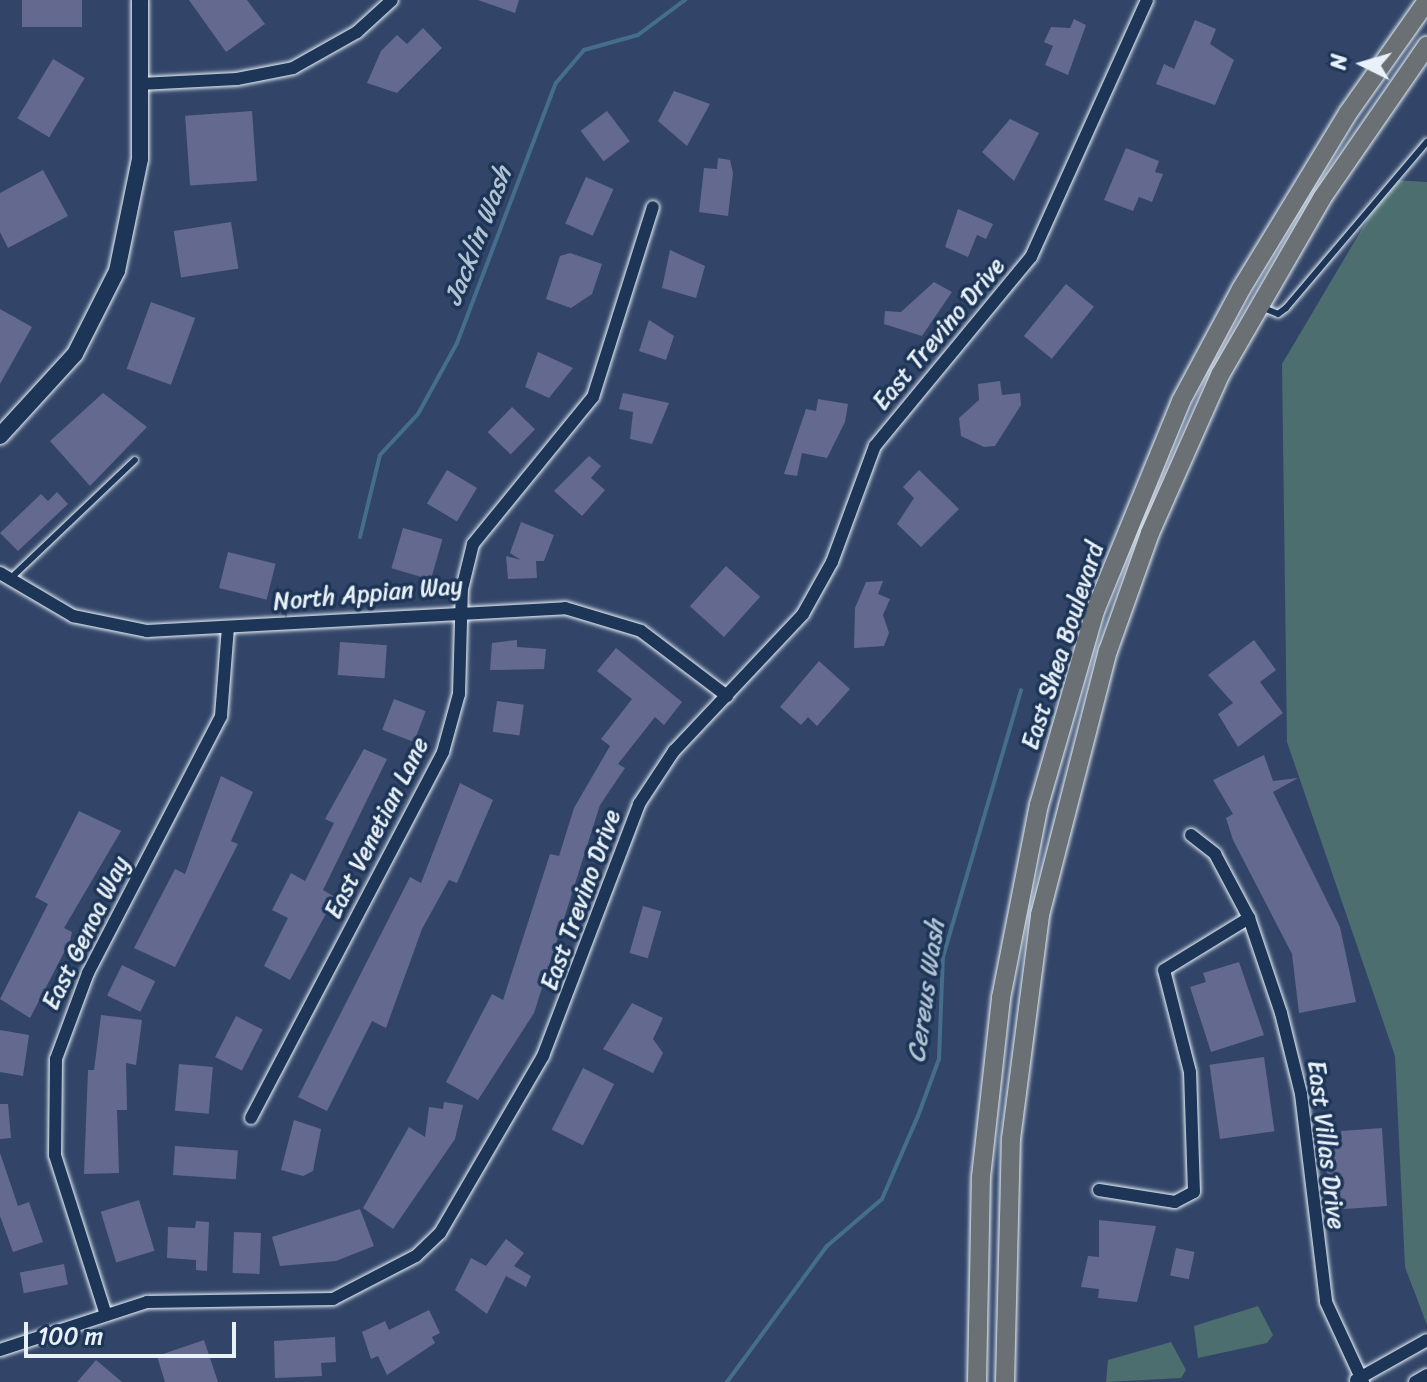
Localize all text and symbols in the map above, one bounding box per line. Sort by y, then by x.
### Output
north arrow [1323,24,1403,104]
text: N [1319,53,1359,71]
water label: Jacklin Wash [437,162,519,310]
street label: East Trevino Drive [867,252,1011,416]
street label: East Shea Boulevard [1016,539,1110,753]
street label: North Appian Way [272,571,464,617]
street label: East Venetian Lane [319,732,435,924]
street label: East Trevino Drive [535,806,627,994]
street label: East Genoa Way [36,852,136,1014]
water label: Cereus Wash [900,917,952,1065]
street label: East Villas Drive [1301,1059,1351,1231]
scale bar [28,1306,240,1356]
text: 100 m [38,1315,103,1357]

